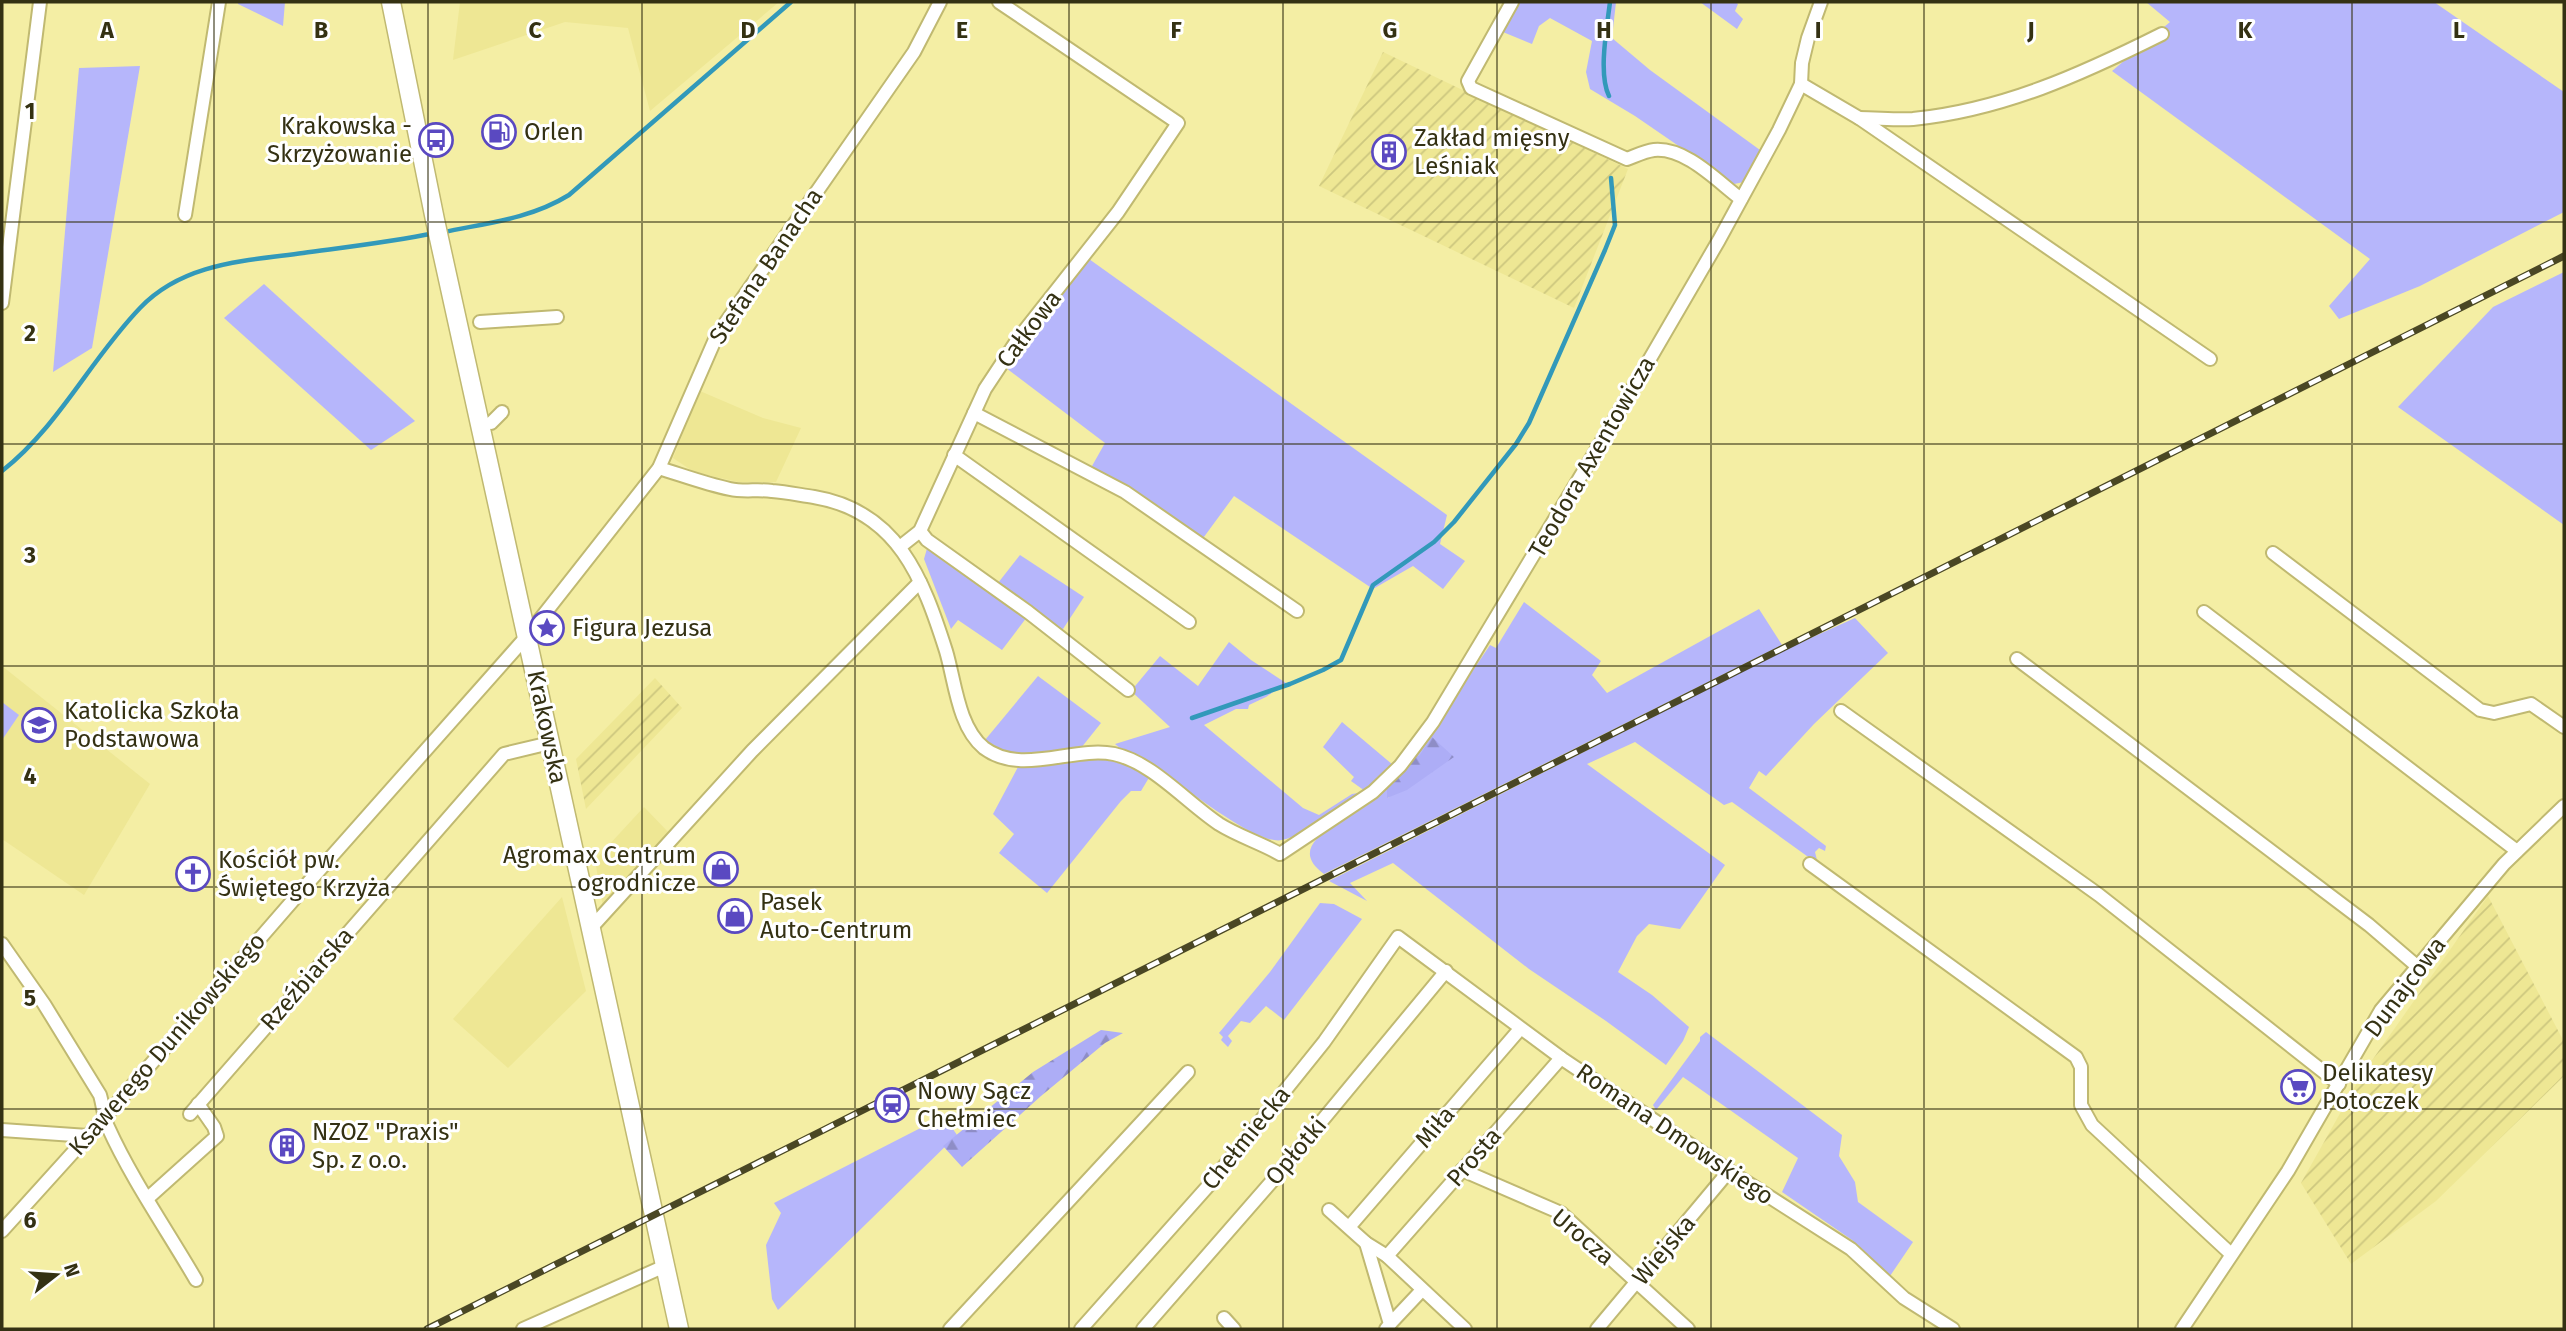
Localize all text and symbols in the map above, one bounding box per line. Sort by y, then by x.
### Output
text: A [99,16,114,44]
text: B [314,16,328,44]
text: C [528,16,542,44]
text: D [741,16,756,44]
text: E [956,16,968,44]
text: F [1170,16,1182,44]
text: G [1383,16,1397,44]
text: H [1596,16,1612,44]
text: I [1815,16,1821,44]
text: J [2026,16,2035,44]
text: K [2238,16,2253,44]
text: L [2453,16,2465,44]
text: 1 [25,97,35,125]
place label: Krakowska - Skrzyżowanie [267,112,412,168]
fuel station icon: Orlen [480,113,518,151]
place label: Orlen [524,118,584,146]
bus stop icon: Krakowska - Skrzyżowanie [417,121,455,159]
place label: Zakład mięsny Leśniak [1414,124,1570,180]
building icon: Zakład mięsny Leśniak [1370,133,1408,171]
street label: Stefana Banacha [704,183,828,349]
street label: Całkowa [991,285,1067,373]
text: 2 [24,319,36,347]
street label: Teodora Axentowicza [1523,351,1661,563]
text: 3 [23,541,36,569]
place icon: Figura Jezusa [528,609,566,647]
place label: Figura Jezusa [572,614,712,642]
street label: Krakowska [521,668,573,786]
place label: Katolicka Szkoła Podstawowa [64,697,240,753]
school or university icon: Katolicka Szkoła Podstawowa [20,706,58,744]
text: 4 [24,762,37,790]
place label: Agromax Centrum ogrodnicze [503,841,696,897]
place label: Kościół pw. Świętego Krzyża [218,846,391,902]
shop icon: Agromax Centrum ogrodnicze [702,850,740,888]
church icon: Kościół pw. Świętego Krzyża [174,855,212,893]
place label: Pasek Auto-Centrum [760,888,912,944]
shop icon: Pasek Auto-Centrum [716,897,754,935]
street label: Rzeźbiarska [255,922,359,1036]
street label: Ksawerego Dunikowskiego [63,927,271,1161]
street label: Dunajcowa [2358,931,2452,1043]
text: 5 [24,984,36,1012]
street label: Romana Dmowskiego [1571,1058,1779,1210]
place label: Delikatesy Potoczek [2322,1059,2434,1115]
supermarket icon: Delikatesy Potoczek [2279,1068,2317,1106]
place label: Nowy Sącz Chełmiec [917,1077,1031,1133]
street label: Chełmiecka [1196,1081,1296,1195]
station icon: Nowy Sącz Chełmiec [873,1086,911,1124]
street label: Miła [1409,1101,1461,1153]
street label: Opłotki [1260,1111,1332,1191]
place label: NZOZ "Praxis" Sp. z o.o. [312,1118,459,1174]
street label: Prosta [1441,1122,1507,1192]
building icon: NZOZ "Praxis" Sp. z o.o. [268,1127,306,1165]
street label: Urocza [1546,1203,1620,1271]
text: 6 [24,1206,37,1234]
street label: Wiejska [1627,1209,1701,1291]
north arrow [21,1240,91,1310]
text: N [59,1261,85,1280]

